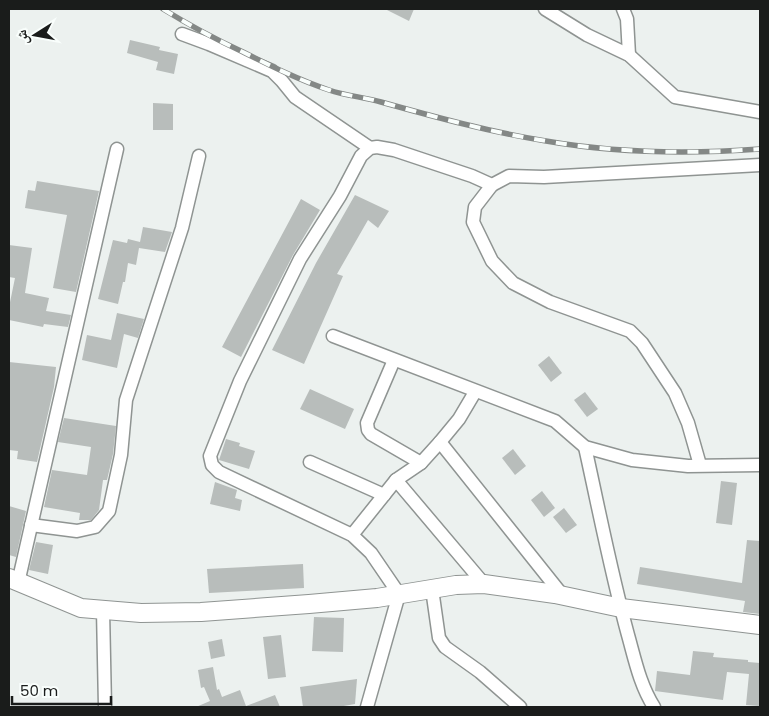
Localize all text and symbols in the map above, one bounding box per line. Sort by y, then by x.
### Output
north arrow [10,10,60,60]
text: ش [11,28,33,47]
scale bar [12,674,111,706]
text: 50 m [20,680,58,701]

